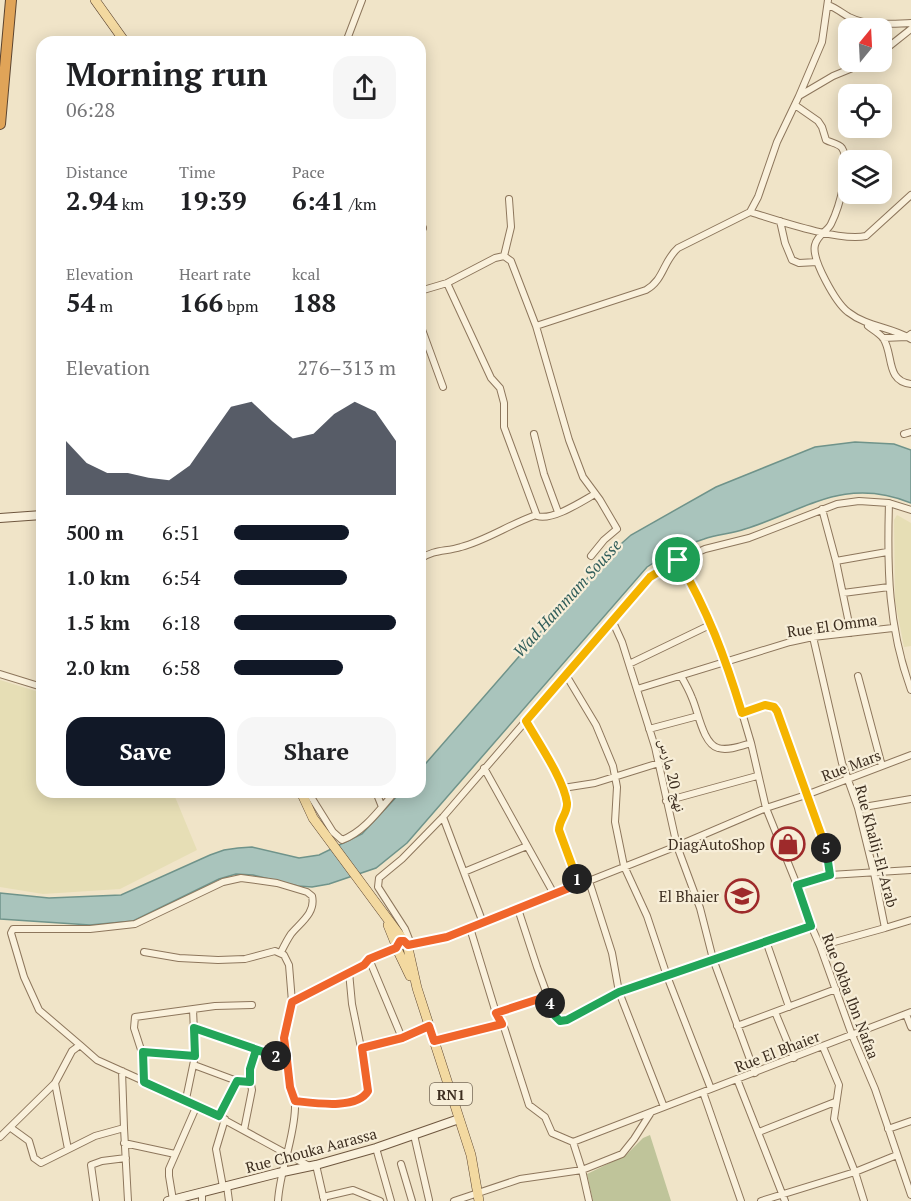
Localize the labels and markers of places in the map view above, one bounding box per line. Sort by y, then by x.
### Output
pin [652,534,703,585]
shop icon: DiagAutoShop [770,826,806,862]
pin: 5 [811,833,841,863]
place label: DiagAutoShop [668,834,765,854]
pin: 1 [562,864,592,894]
school or university icon: El Bhaier [724,878,760,914]
place label: El Bhaier [659,886,719,906]
pin: 4 [535,988,565,1018]
pin: 2 [261,1041,291,1071]

